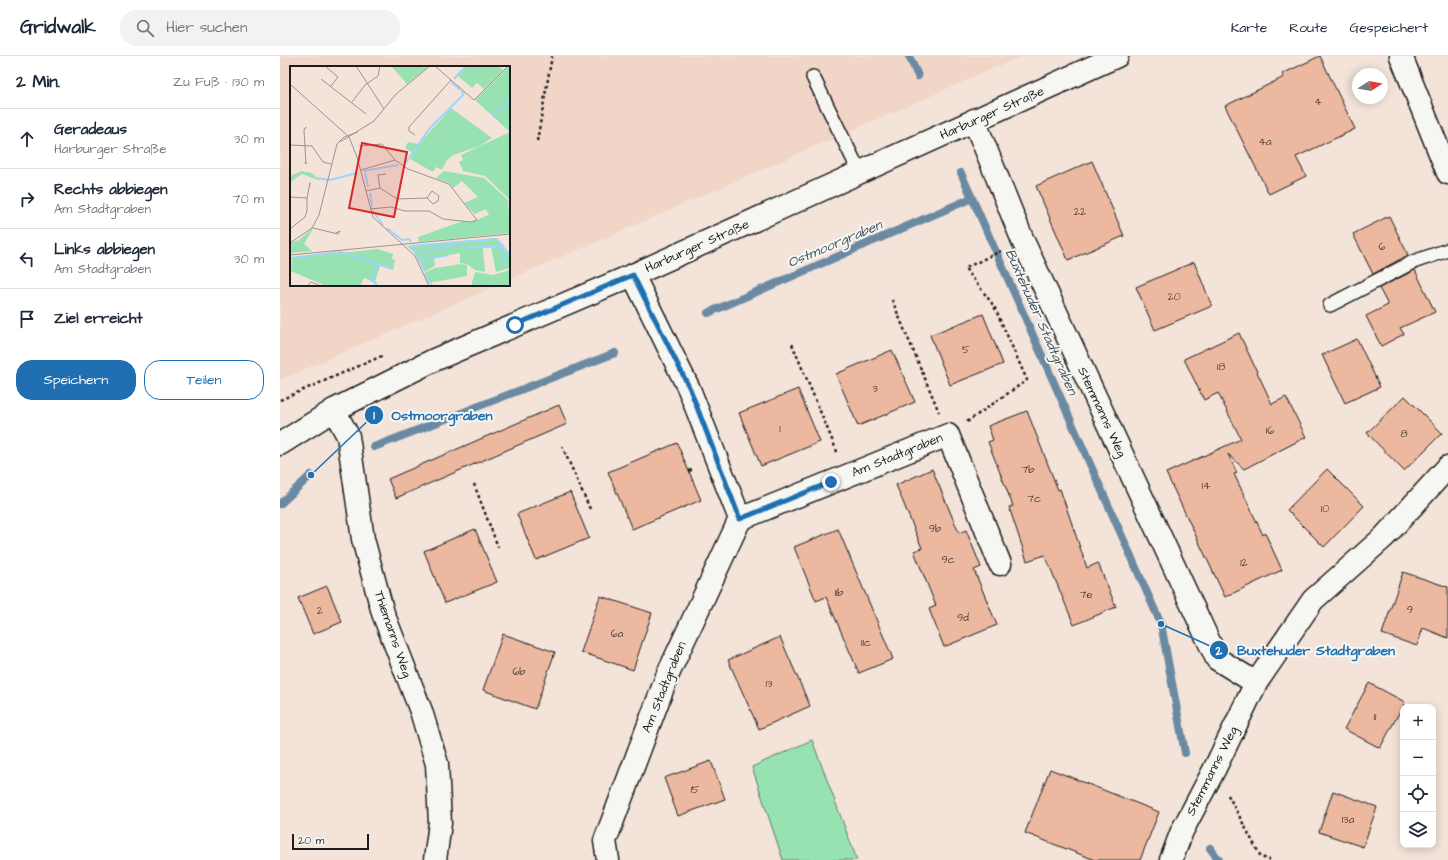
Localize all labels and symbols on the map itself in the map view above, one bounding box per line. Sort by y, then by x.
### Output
inset map [290,66,510,286]
north arrow [1352,68,1388,104]
street label: Harburger Straße [937,82,1047,145]
house number: 4 [1314,94,1322,109]
house number: 4a [1258,134,1272,149]
house number: 22 [1074,204,1087,219]
street label: Harburger Straße [642,215,752,278]
water label: Ostmoorgraben [785,215,886,273]
house number: 6 [1379,239,1386,254]
water label: Buxtehuder Stadtgraben [1000,246,1083,399]
house number: 20 [1167,289,1181,304]
route start [506,316,524,334]
house number: 5 [962,342,970,357]
house number: 18 [1217,359,1225,374]
street label: Stemmanns Weg [1072,364,1131,461]
house number: 3 [872,381,878,396]
callout: Ostmoorgraben [364,402,501,428]
text: Ostmoorgraben [392,406,492,427]
text: 1 [373,407,375,424]
house number: 1 [779,421,781,436]
house number: 16 [1266,423,1274,438]
house number: 8 [1400,426,1408,441]
street label: Am Stadtgraben [849,428,946,482]
house number: 7b [1022,462,1034,477]
route end [822,473,840,491]
house number: 14 [1202,478,1211,493]
house number: 7c [1027,491,1041,506]
house number: 10 [1321,501,1329,516]
house number: 9b [929,521,941,536]
house number: 9c [941,552,955,567]
house number: 12 [1240,555,1249,570]
house number: 11b [835,585,844,600]
house number: 7e [1080,587,1092,602]
street label: Thiemanns Weg [369,588,416,681]
house number: 9 [1407,602,1413,617]
house number: 2 [317,603,324,618]
house number: 9d [957,610,969,625]
house number: 6a [611,626,624,641]
house number: 11c [861,635,871,650]
callout: Buxtehuder Stadtgraben [1209,637,1403,663]
street label: Am Stadtgraben [637,638,692,736]
text: Buxtehuder Stadtgraben [1237,641,1395,662]
text: 2 [1215,643,1223,660]
house number: 6b [512,664,526,679]
house number: 13 [765,676,773,691]
house number: 11 [1374,709,1377,724]
street label: Stemmanns Weg [1182,723,1243,819]
house number: 15 [690,782,700,797]
house number: 13a [1342,812,1355,827]
scale bar [292,832,369,851]

